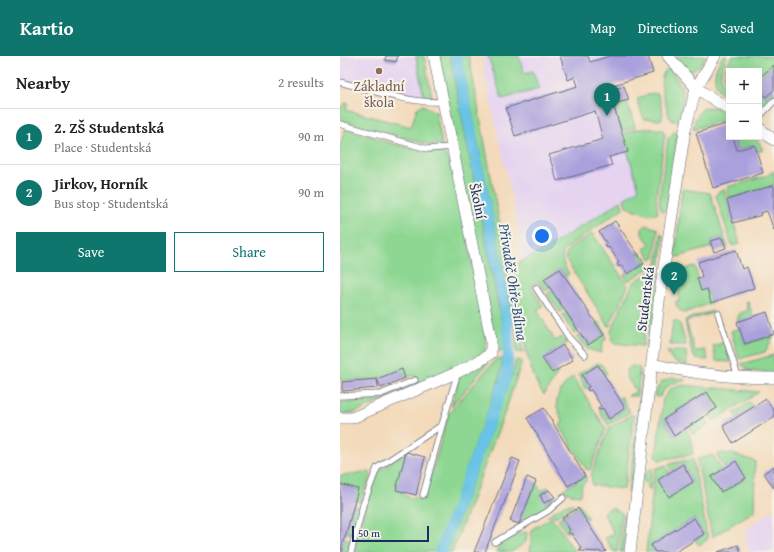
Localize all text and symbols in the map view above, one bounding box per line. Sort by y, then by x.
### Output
text: Kartio [20,14,74,42]
text: Map [590,18,616,38]
text: Directions [638,18,698,38]
text: Saved [720,18,754,38]
marker: Základní škola [374,66,384,76]
map controls [726,68,762,140]
button: + [726,68,762,104]
text: Nearby [16,70,70,95]
text: 2 results [278,73,324,92]
place label: Základní škola [354,76,406,112]
pin: 1 [594,83,620,116]
button: − [726,104,762,140]
text: 2. ZŠ Studentská [54,117,164,138]
text: 1 [26,127,32,146]
text: 90 m [298,127,324,146]
text: Place · Studentská [54,138,151,157]
text: Jirkov, Horník [54,173,148,194]
street label: Školní [464,181,492,222]
text: 2 [26,183,32,202]
text: 90 m [298,183,324,202]
text: Bus stop · Studentská [54,194,169,213]
water label: Přivaděč Ohře-Bílina [494,221,533,342]
your location [532,226,552,246]
button: Save [16,232,166,272]
button: Share [174,232,324,272]
pin: 2 [661,262,687,295]
street label: Studentská [631,265,659,333]
scale bar [352,524,429,543]
text: 50 m [358,525,380,541]

